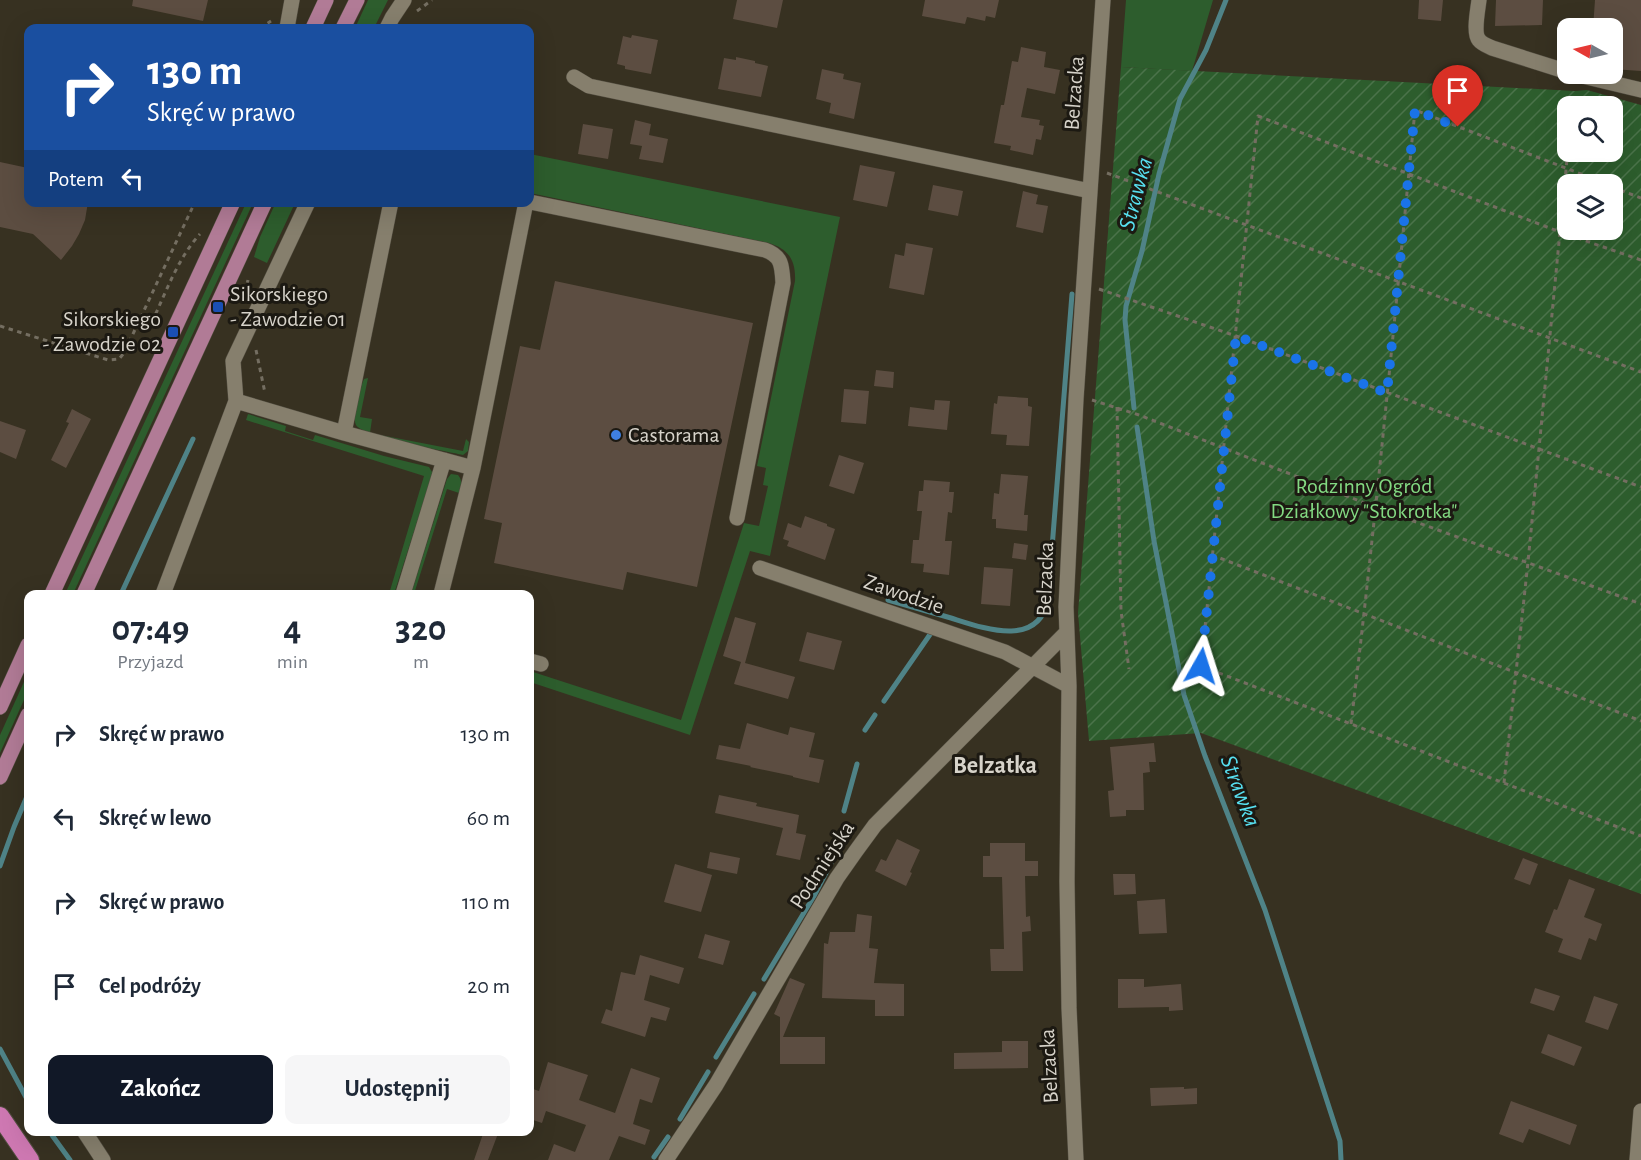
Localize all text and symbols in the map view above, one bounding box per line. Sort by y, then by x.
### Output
north arrow [1557,18,1623,84]
map controls [1557,18,1623,240]
icon: right [48,48,126,126]
text: 130 m [147,50,242,92]
street label: Belzacka [1060,55,1088,131]
pin [1432,65,1483,127]
icon: arrive [1441,74,1474,107]
button: search [1557,96,1623,162]
text: Skręć w prawo [147,99,296,126]
water label: Strawka [1115,155,1157,233]
icon: left [116,162,149,195]
text: Potem [48,168,104,190]
button: layers [1557,174,1623,240]
place label: Sikorskiego - Zawodzie 01 [230,283,346,330]
marker: Sikorskiego - Zawodzie 01 [211,300,225,314]
place label: Sikorskiego - Zawodzie 02 [43,308,161,355]
marker: Sikorskiego - Zawodzie 02 [166,325,180,339]
place label: Castorama [628,424,720,446]
marker: Castorama [609,428,623,442]
park label: Rodzinny Ogród Działkowy "Stokrotka" [1271,475,1457,522]
street label: Belzacka [1033,541,1057,617]
street label: Zawodzie [861,570,947,618]
text: 07:49 [111,611,189,647]
text: 4 [283,611,301,647]
text: 320 [395,611,447,647]
position arrow [1169,634,1233,698]
text: Przyjazd [117,652,184,672]
text: min [277,652,308,672]
text: m [413,652,429,672]
icon: right [48,718,81,751]
text: Skręć w prawo [99,723,224,745]
text: 130 m [461,723,510,745]
water label: Strawka [1215,752,1265,830]
district label: Belzatka [953,754,1037,778]
icon: left [48,802,81,835]
text: Skręć w lewo [99,807,211,829]
text: 60 m [467,807,510,829]
street label: Podmiejska [786,817,858,913]
icon: right [48,886,81,919]
text: Skręć w prawo [99,891,224,913]
text: 110 m [462,891,510,913]
icon: arrive [48,970,81,1003]
text: Cel podróży [99,975,201,997]
text: 20 m [467,975,510,997]
street label: Belzacka [1036,1028,1062,1104]
button: Zakończ [48,1055,273,1124]
button: Udostępnij [285,1055,510,1124]

